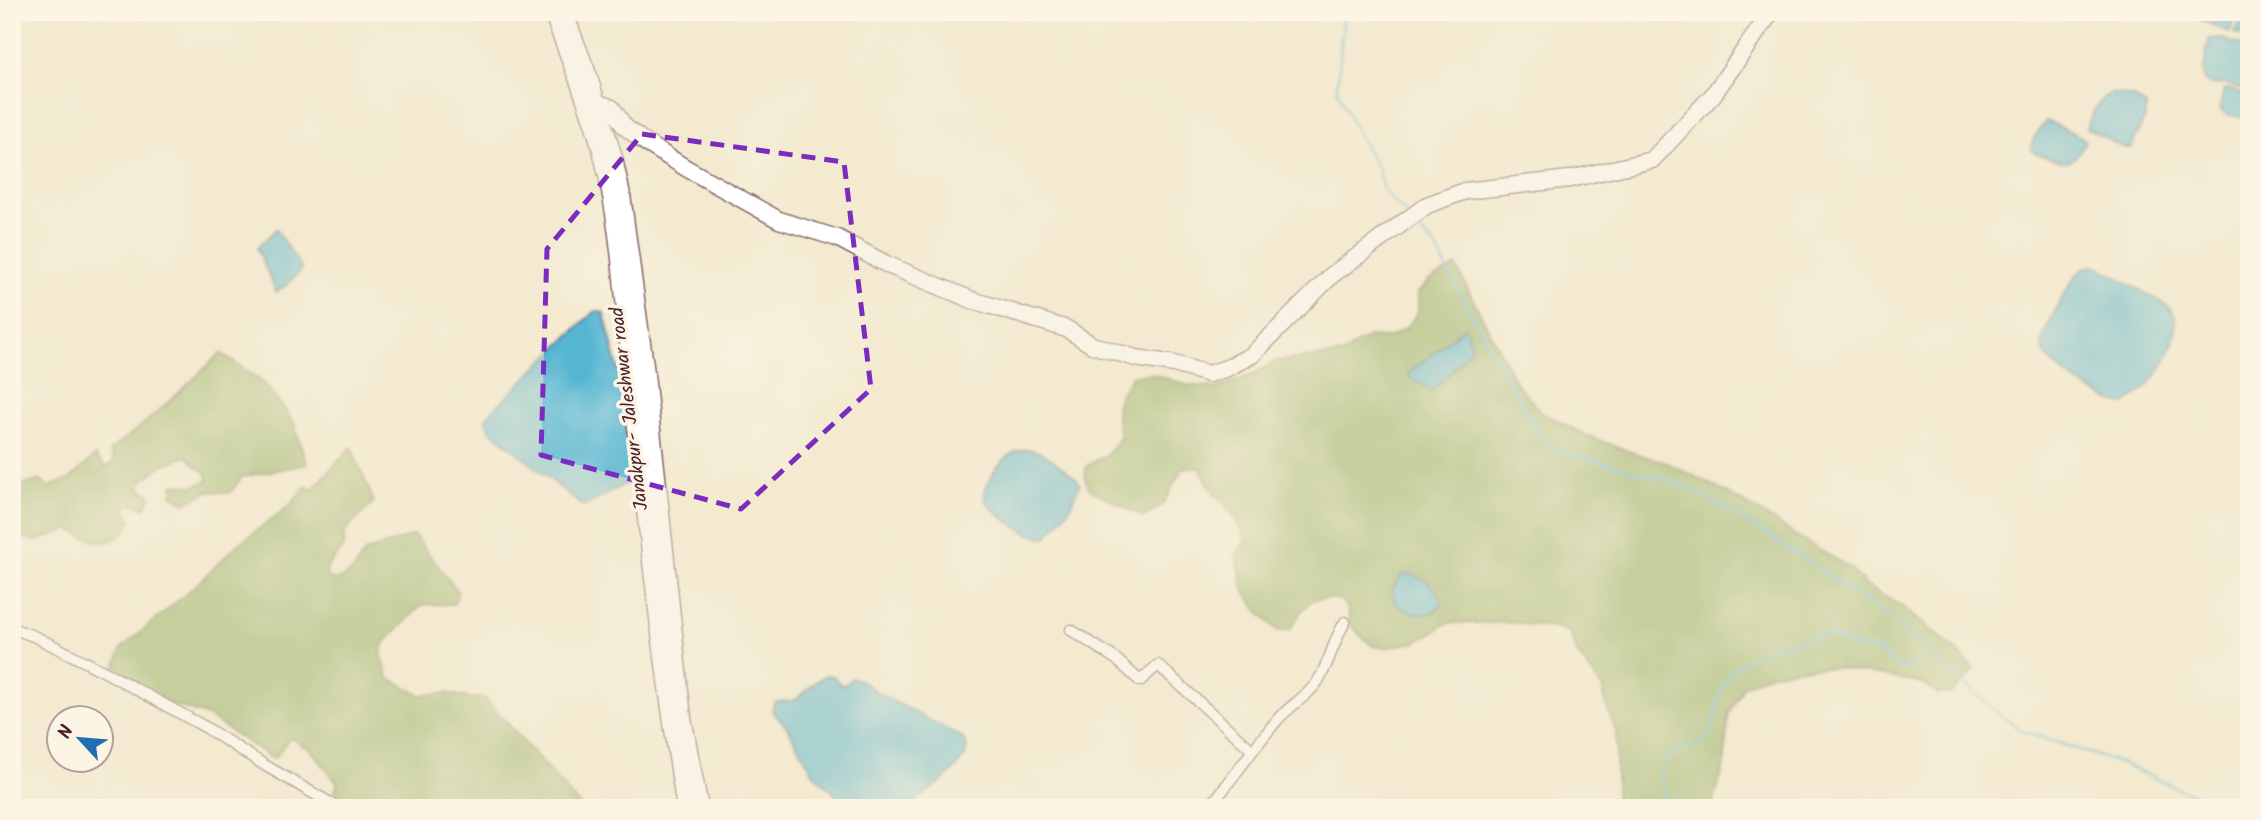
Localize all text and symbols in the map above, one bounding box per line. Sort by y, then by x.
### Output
street label: Janakpur- Jaleshwar road [603,305,657,512]
north arrow [46,704,116,774]
text: N [50,720,83,744]

